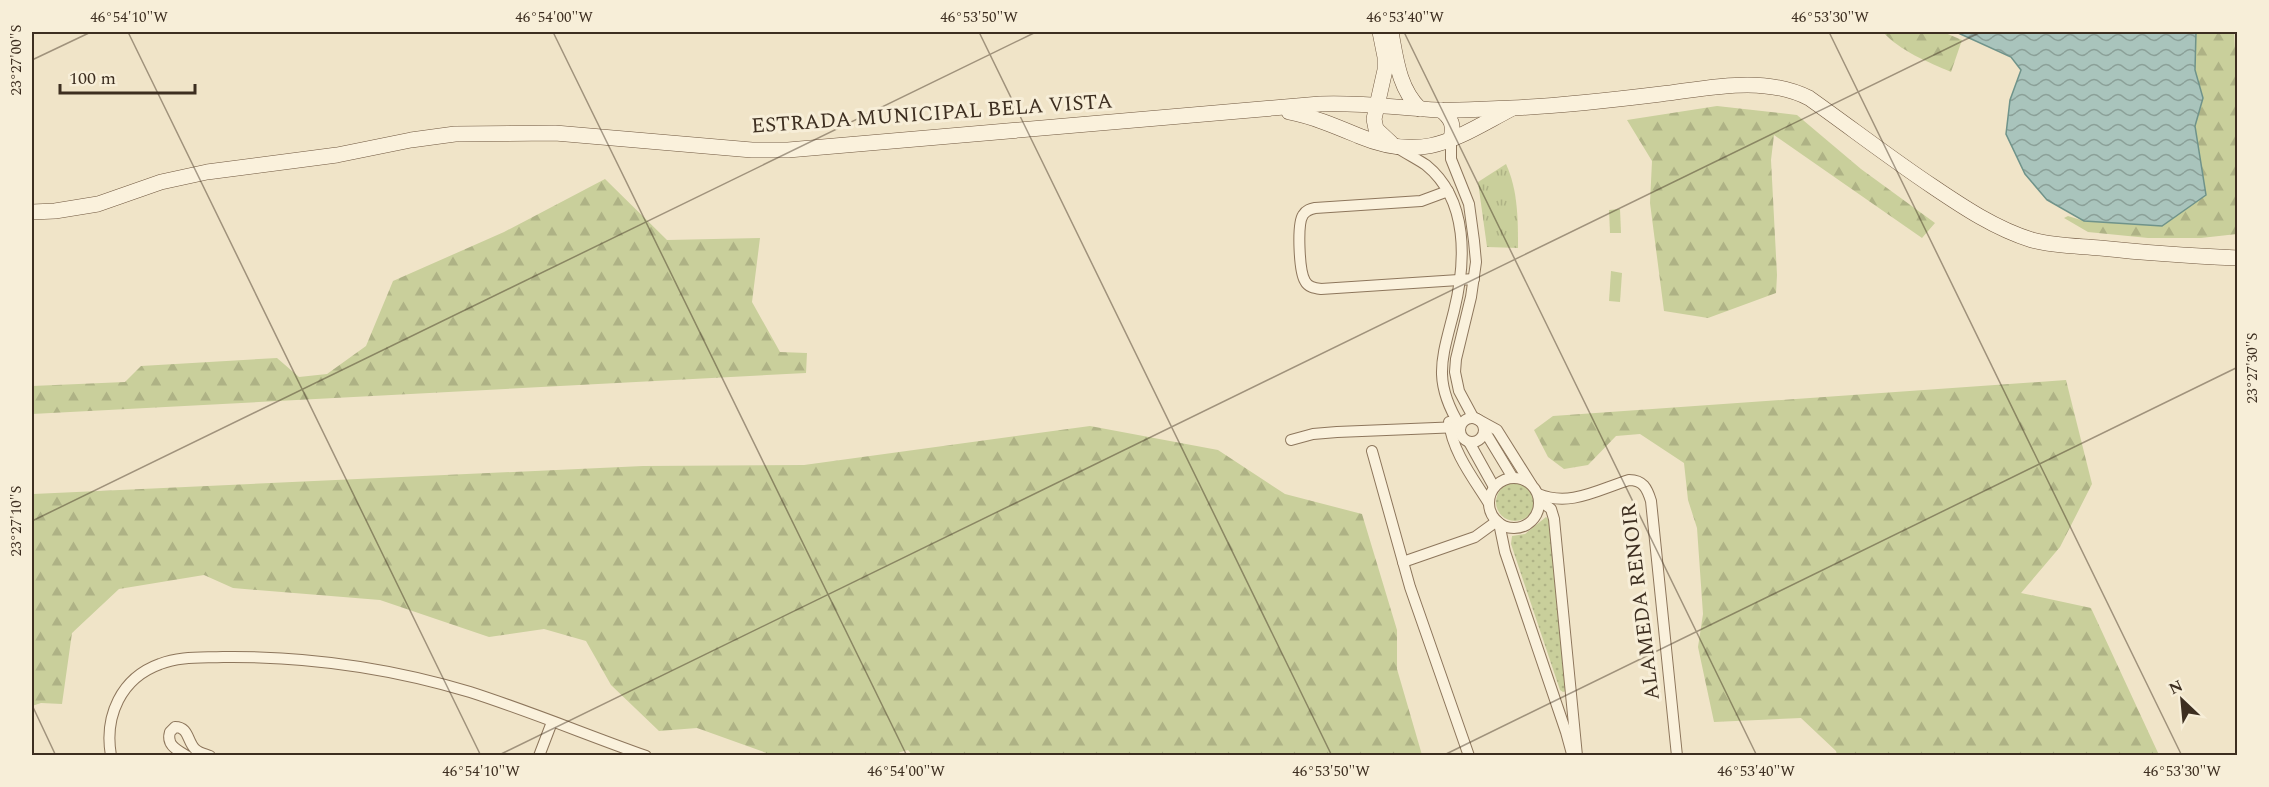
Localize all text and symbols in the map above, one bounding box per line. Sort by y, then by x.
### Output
text: 46°54'10"W [90,6,168,29]
text: 46°54'00"W [515,6,593,29]
text: 46°53'50"W [940,6,1018,29]
text: 46°53'40"W [1366,6,1444,29]
text: 46°53'30"W [1791,6,1869,29]
text: 23°27'00"S [5,24,28,95]
scale bar [60,57,195,95]
text: 100 m [69,65,116,92]
street label: ESTRADA MUNICIPAL BELA VISTA [750,85,1114,143]
text: 23°27'30"S [2241,332,2264,403]
text: 23°27'10"S [5,485,28,556]
street label: ALAMEDA RENOIR [1613,502,1669,702]
north arrow [2152,670,2212,730]
text: N [2165,674,2187,701]
text: 46°54'10"W [442,760,520,783]
text: 46°54'00"W [867,760,945,783]
text: 46°53'50"W [1292,760,1370,783]
text: 46°53'40"W [1717,760,1795,783]
text: 46°53'30"W [2143,760,2221,783]

